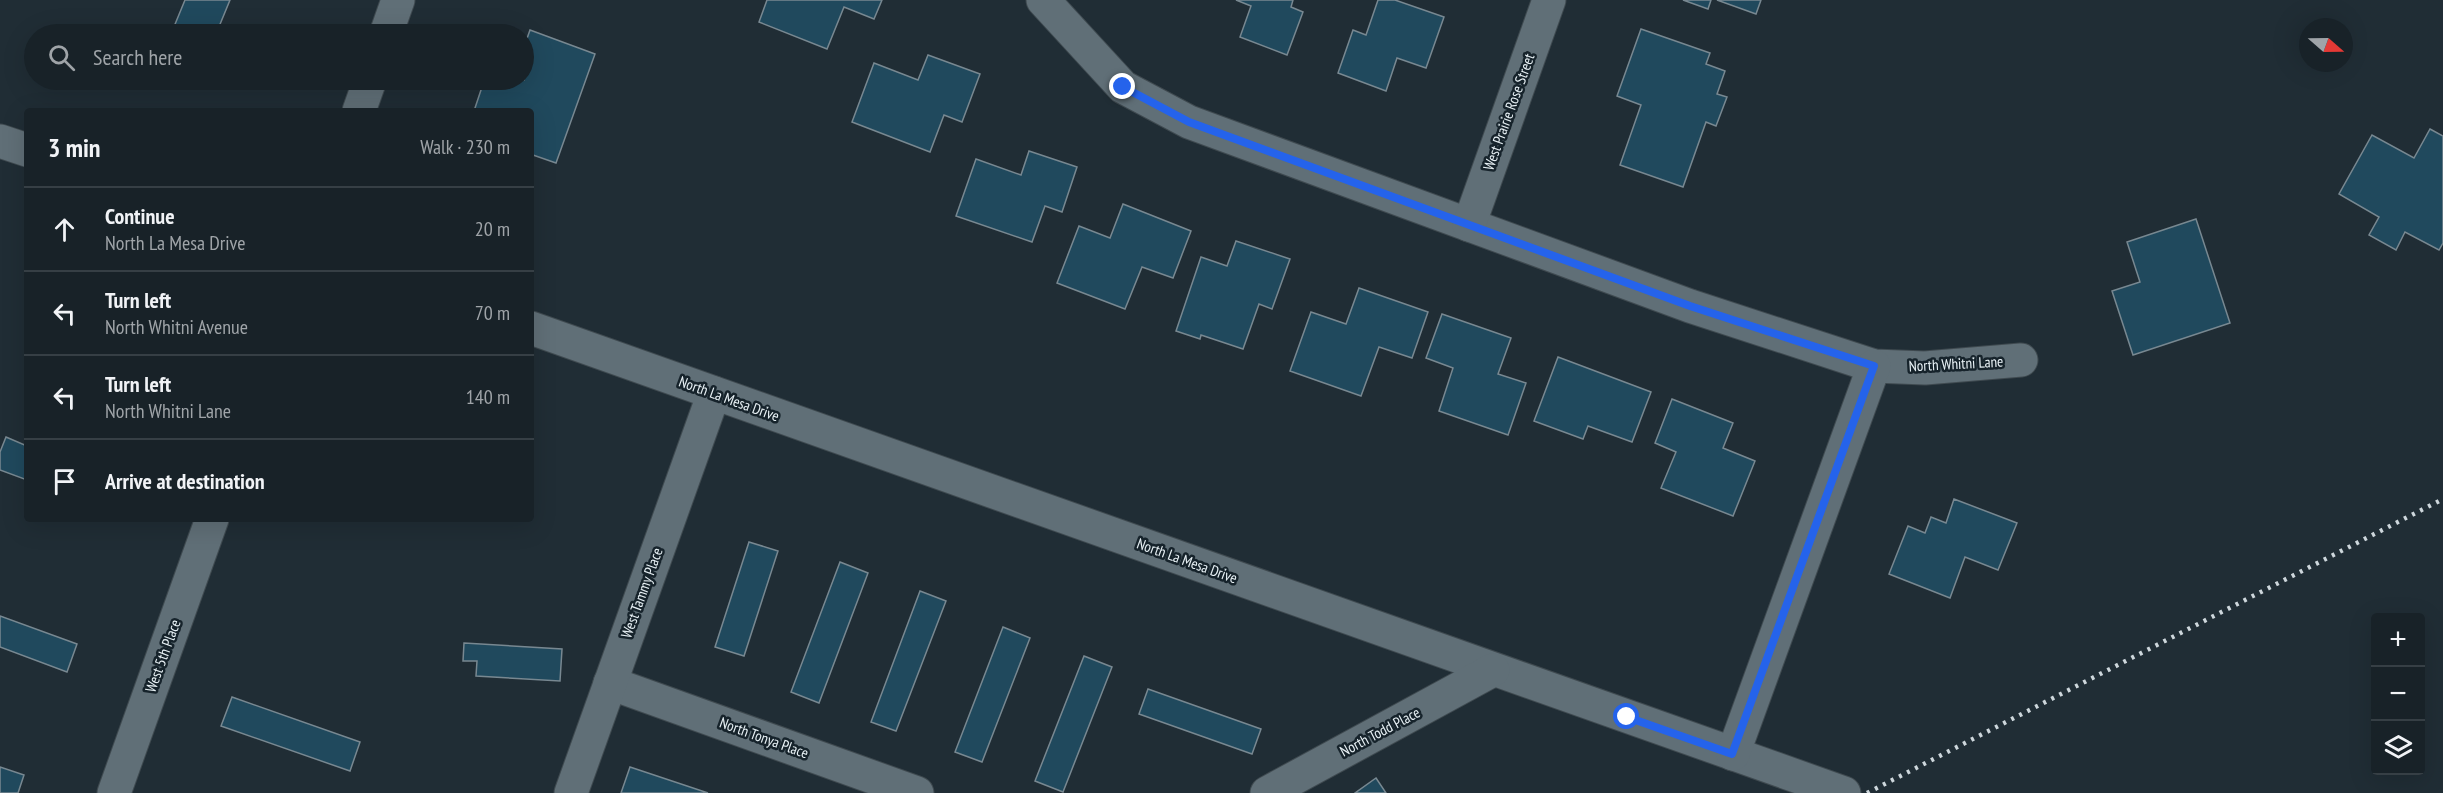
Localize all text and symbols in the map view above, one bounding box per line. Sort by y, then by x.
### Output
north arrow [2299,18,2353,72]
search box [24,24,534,90]
icon: search [45,41,78,74]
text: Search here [93,43,182,71]
street label: West Prairie Rose Street [1479,51,1539,173]
route end [1109,73,1135,99]
text: 3 min [48,131,101,164]
text: Walk · 230 m [420,134,510,160]
text: Continue [105,202,175,230]
icon: ahead [48,213,81,246]
text: 20 m [475,216,510,242]
text: North La Mesa Drive [105,230,246,256]
text: Turn left [105,286,171,314]
icon: left [48,297,81,330]
text: 70 m [475,300,510,326]
text: North Whitni Avenue [105,314,248,340]
street label: North Whitni Lane [1908,352,2004,375]
text: Turn left [105,370,171,398]
street label: North La Mesa Drive [676,372,782,425]
icon: left [48,381,81,414]
text: 140 m [466,384,510,410]
text: North Whitni Lane [105,398,231,424]
icon: arrive [48,465,81,498]
text: Arrive at destination [105,467,265,495]
street label: North La Mesa Drive [1134,534,1240,587]
street label: West Tammy Place [616,545,667,641]
map controls [2371,613,2425,775]
button: + [2371,613,2425,667]
street label: West 5th Place [141,617,185,695]
button: − [2371,667,2425,721]
street label: North Todd Place [1337,703,1423,761]
route start [1613,703,1639,729]
street label: North Tonya Place [717,713,811,762]
button: layers [2371,721,2425,775]

